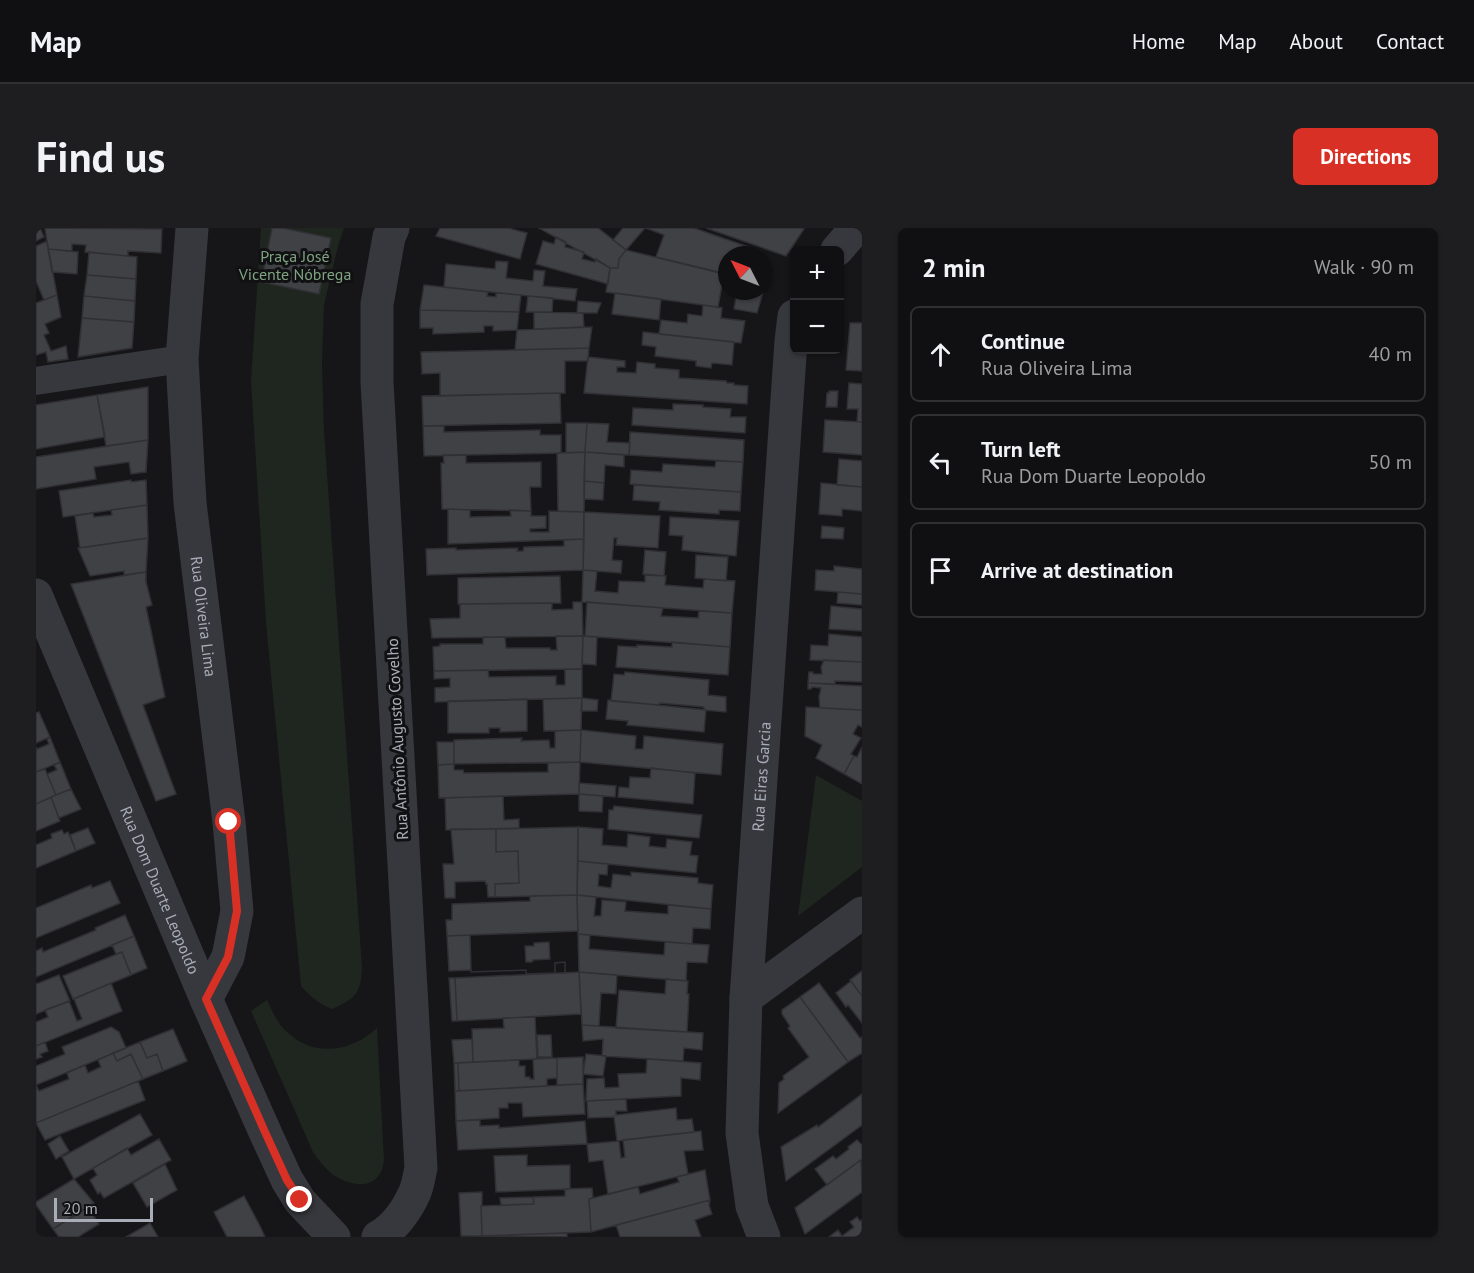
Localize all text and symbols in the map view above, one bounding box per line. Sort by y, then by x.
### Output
text: Map [30,23,81,60]
text: Home [1132,28,1185,55]
text: Map [1218,28,1257,55]
text: About [1290,28,1343,55]
text: Contact [1376,28,1444,55]
button: Directions [1293,128,1438,185]
text: Find us [36,129,165,184]
park label: Praça José Vicente Nóbrega [238,246,351,284]
north arrow [718,246,772,300]
map controls [790,246,844,354]
button: + [790,246,844,300]
text: 2 min [922,251,985,284]
text: Walk · 90 m [1314,254,1414,280]
button: − [790,300,844,354]
text: Continue [981,327,1065,355]
icon: ahead [924,338,957,371]
text: 40 m [1369,341,1412,367]
text: Rua Oliveira Lima [981,355,1132,381]
text: Turn left [981,435,1061,463]
icon: left [924,446,957,479]
text: 50 m [1369,449,1412,475]
text: Rua Dom Duarte Leopoldo [981,463,1206,489]
icon: arrive [924,554,957,587]
street label: Rua Oliveira Lima [187,555,221,678]
text: Arrive at destination [981,556,1173,584]
street label: Rua Antônio Augusto Covelho [382,638,412,840]
street label: Rua Eiras Garcia [747,721,775,832]
street label: Rua Dom Duarte Leopoldo [116,803,204,977]
route start [215,808,241,834]
route end [286,1186,312,1212]
scale bar [54,1195,153,1222]
text: 20 m [63,1198,98,1218]

